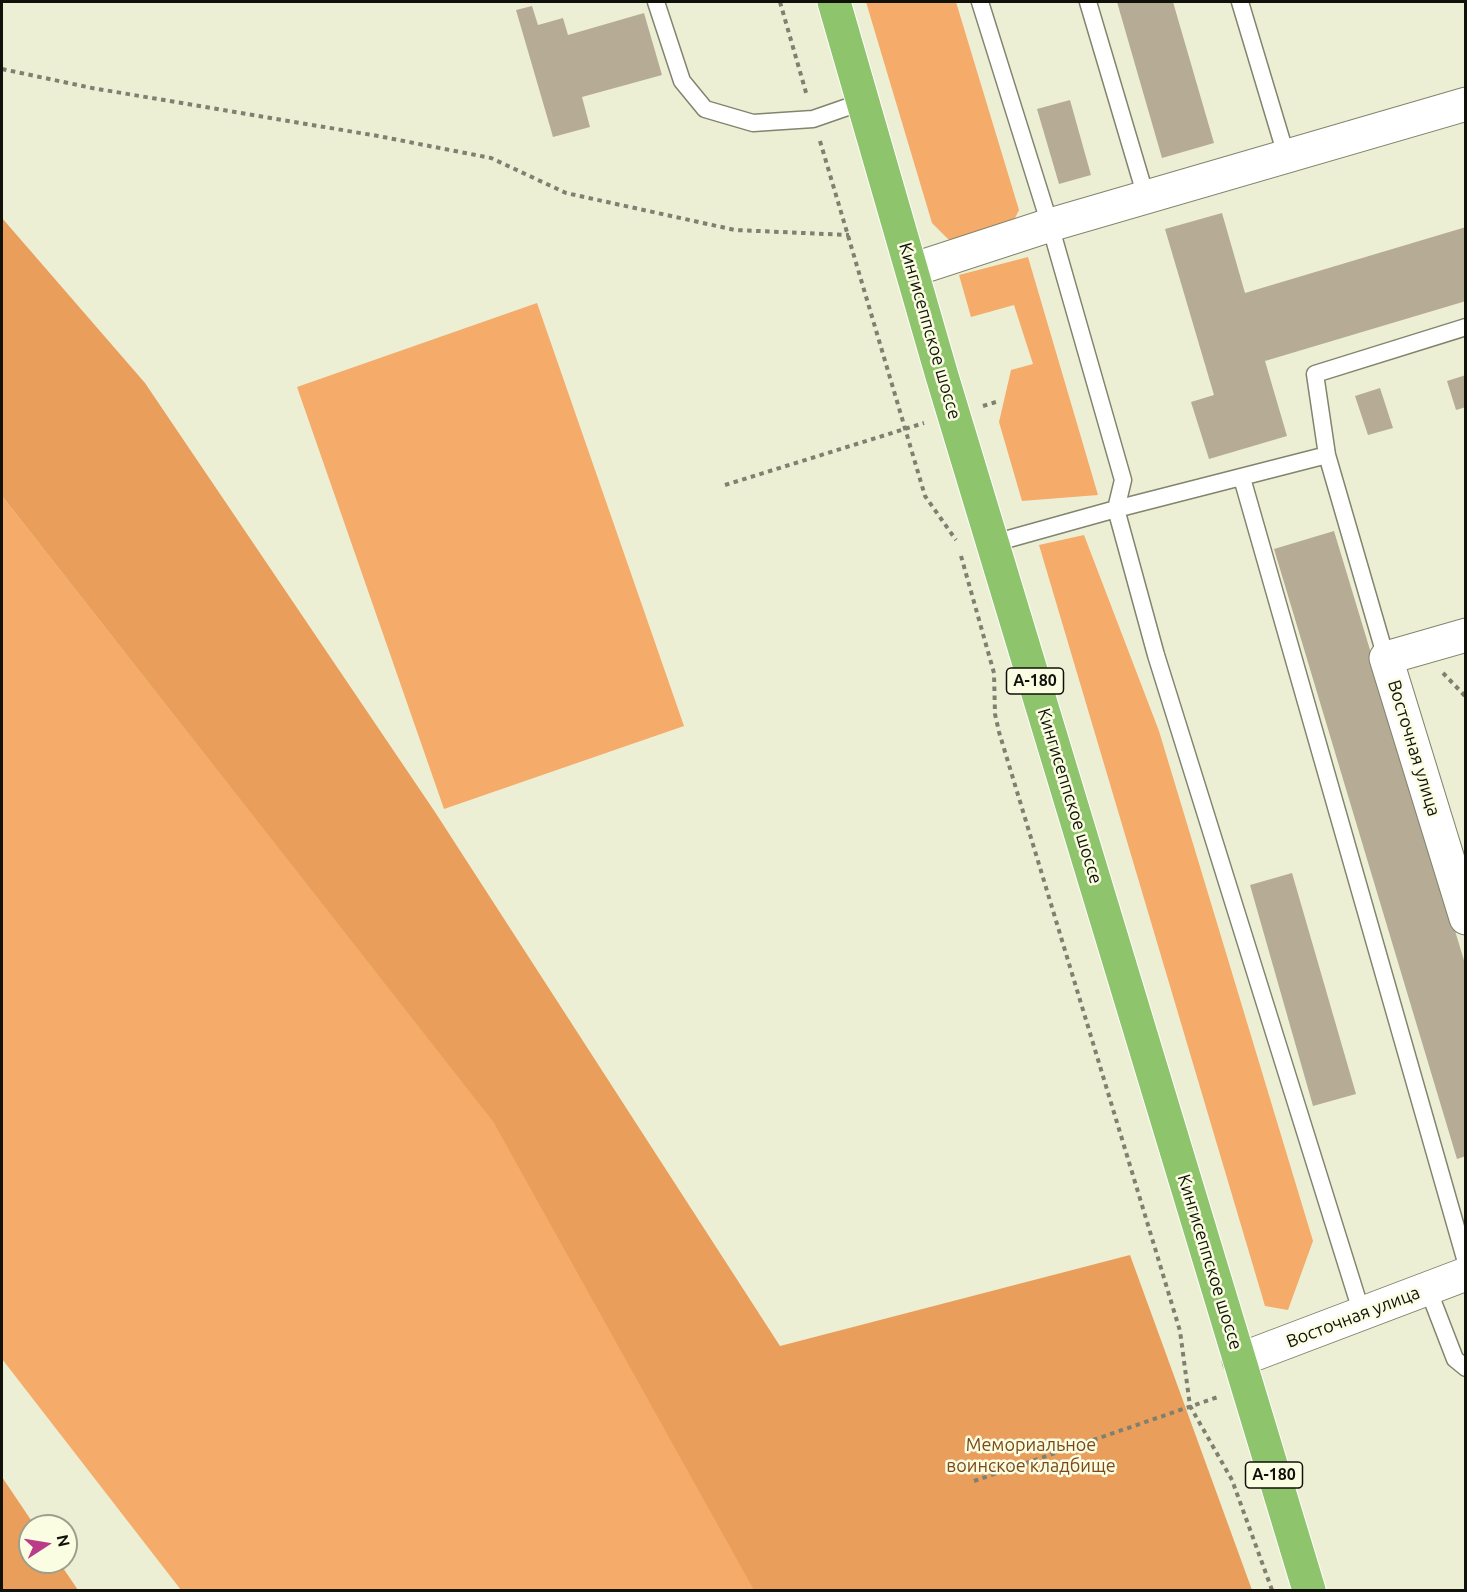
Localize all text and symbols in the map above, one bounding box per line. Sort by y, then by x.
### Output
street label: Кингисеппское шоссе [894,240,966,422]
road number: А-180 [1006,668,1064,694]
street label: Восточная улица [1383,677,1445,819]
street label: Кингисеппское шоссе [1033,705,1107,887]
street label: Кингисеппское шоссе [1173,1171,1247,1353]
street label: Восточная улица [1283,1282,1423,1352]
park label: Мемориальное воинское кладбище [946,1434,1116,1476]
road number: А-180 [1246,1462,1302,1488]
north arrow [18,1514,78,1574]
text: N [54,1533,74,1548]

